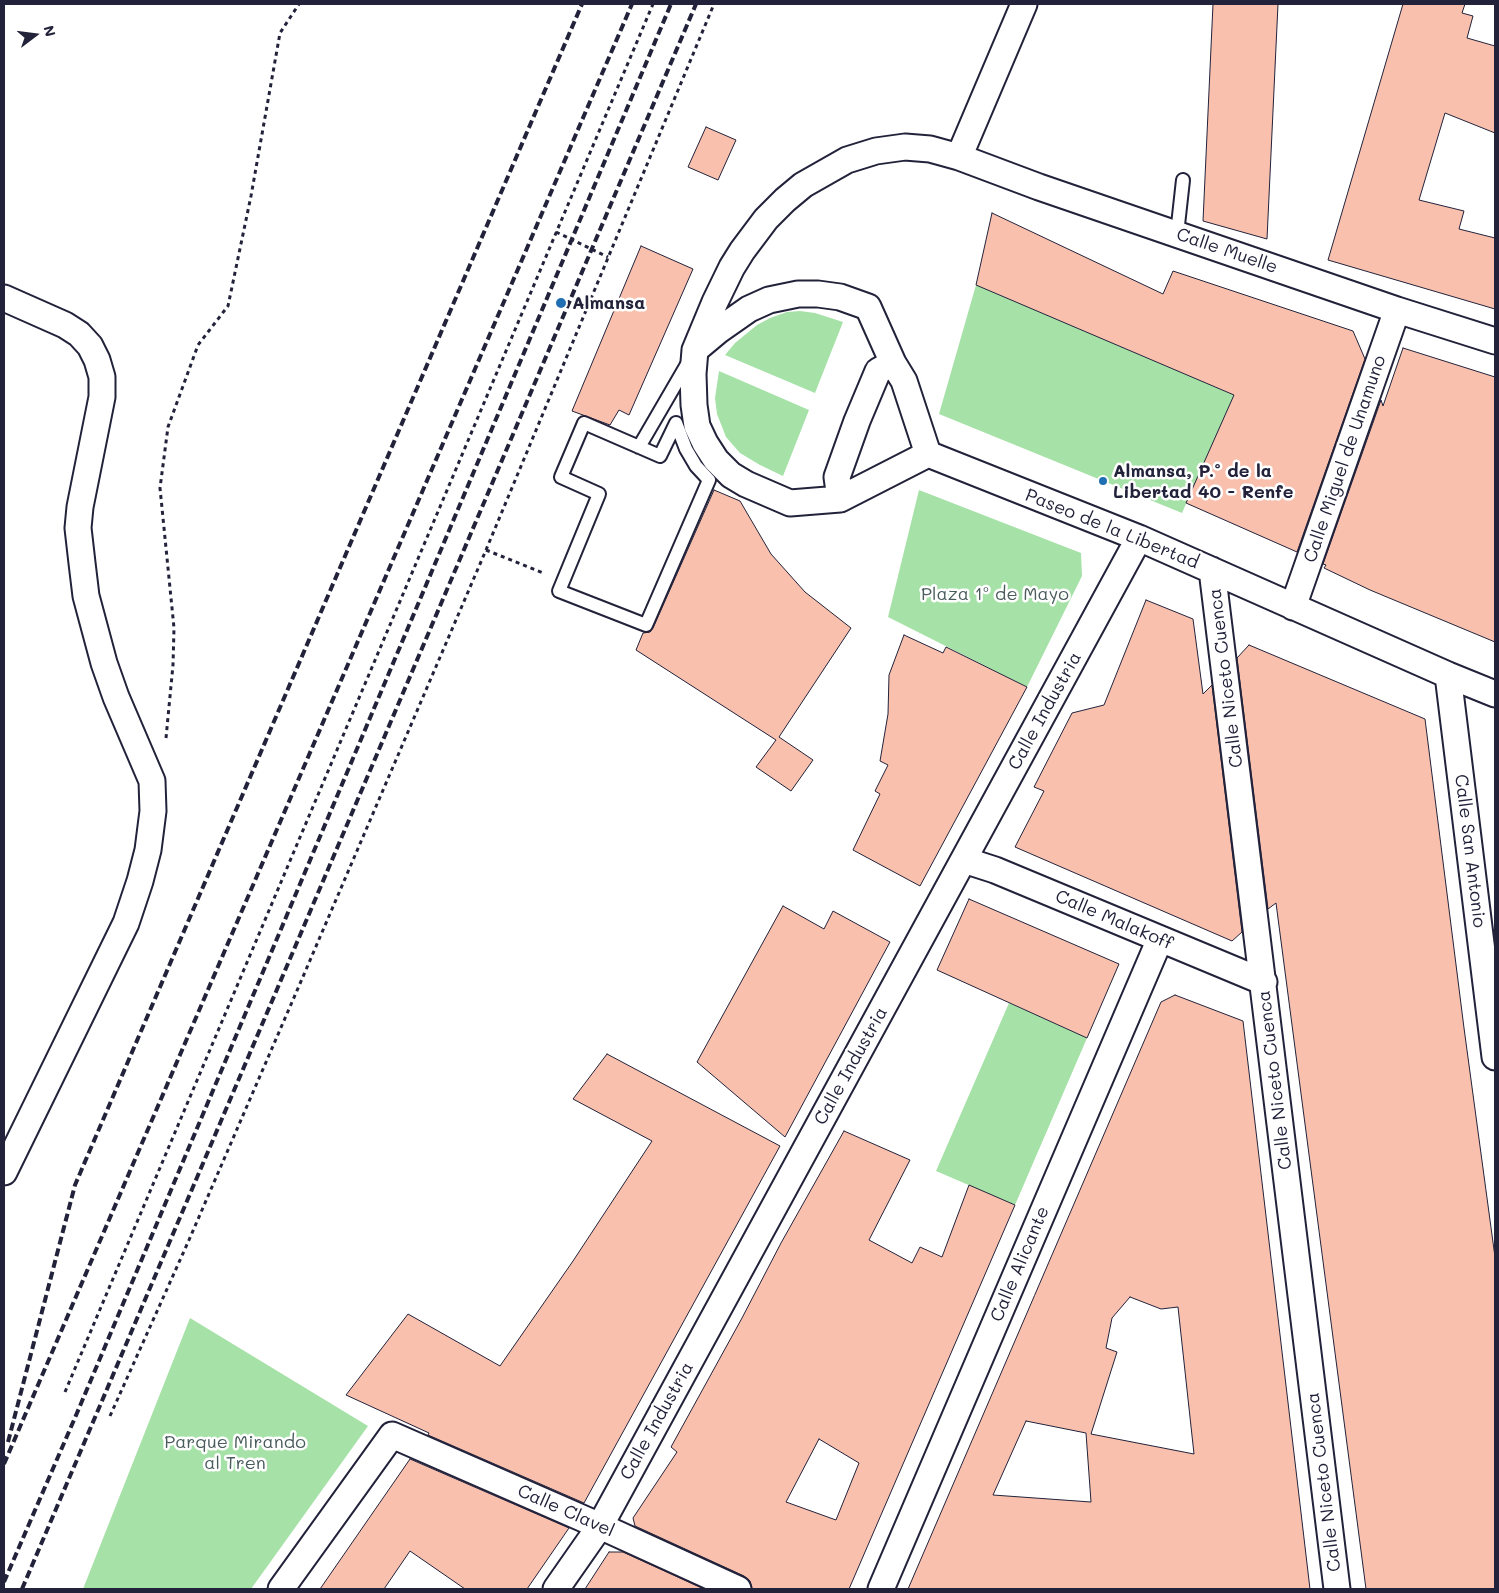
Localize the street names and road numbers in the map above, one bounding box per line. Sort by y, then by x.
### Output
street label: Calle Muelle [1174,224,1280,278]
street label: Calle Miguel de Unamuno [1299,352,1391,566]
street label: Paseo de la Libertad [1022,484,1202,574]
street label: Calle Niceto Cuenca [1204,587,1248,769]
street label: Calle Industria [1004,648,1086,774]
street label: Calle San Antonio [1450,773,1490,929]
street label: Calle Malakoff [1052,886,1176,954]
street label: Calle Niceto Cuenca [1253,989,1297,1171]
street label: Calle Industria [810,1003,892,1129]
street label: Calle Alicante [986,1203,1054,1325]
street label: Calle Industria [616,1358,698,1484]
street label: Calle Niceto Cuenca [1302,1391,1346,1573]
street label: Calle Clavel [514,1480,618,1542]

